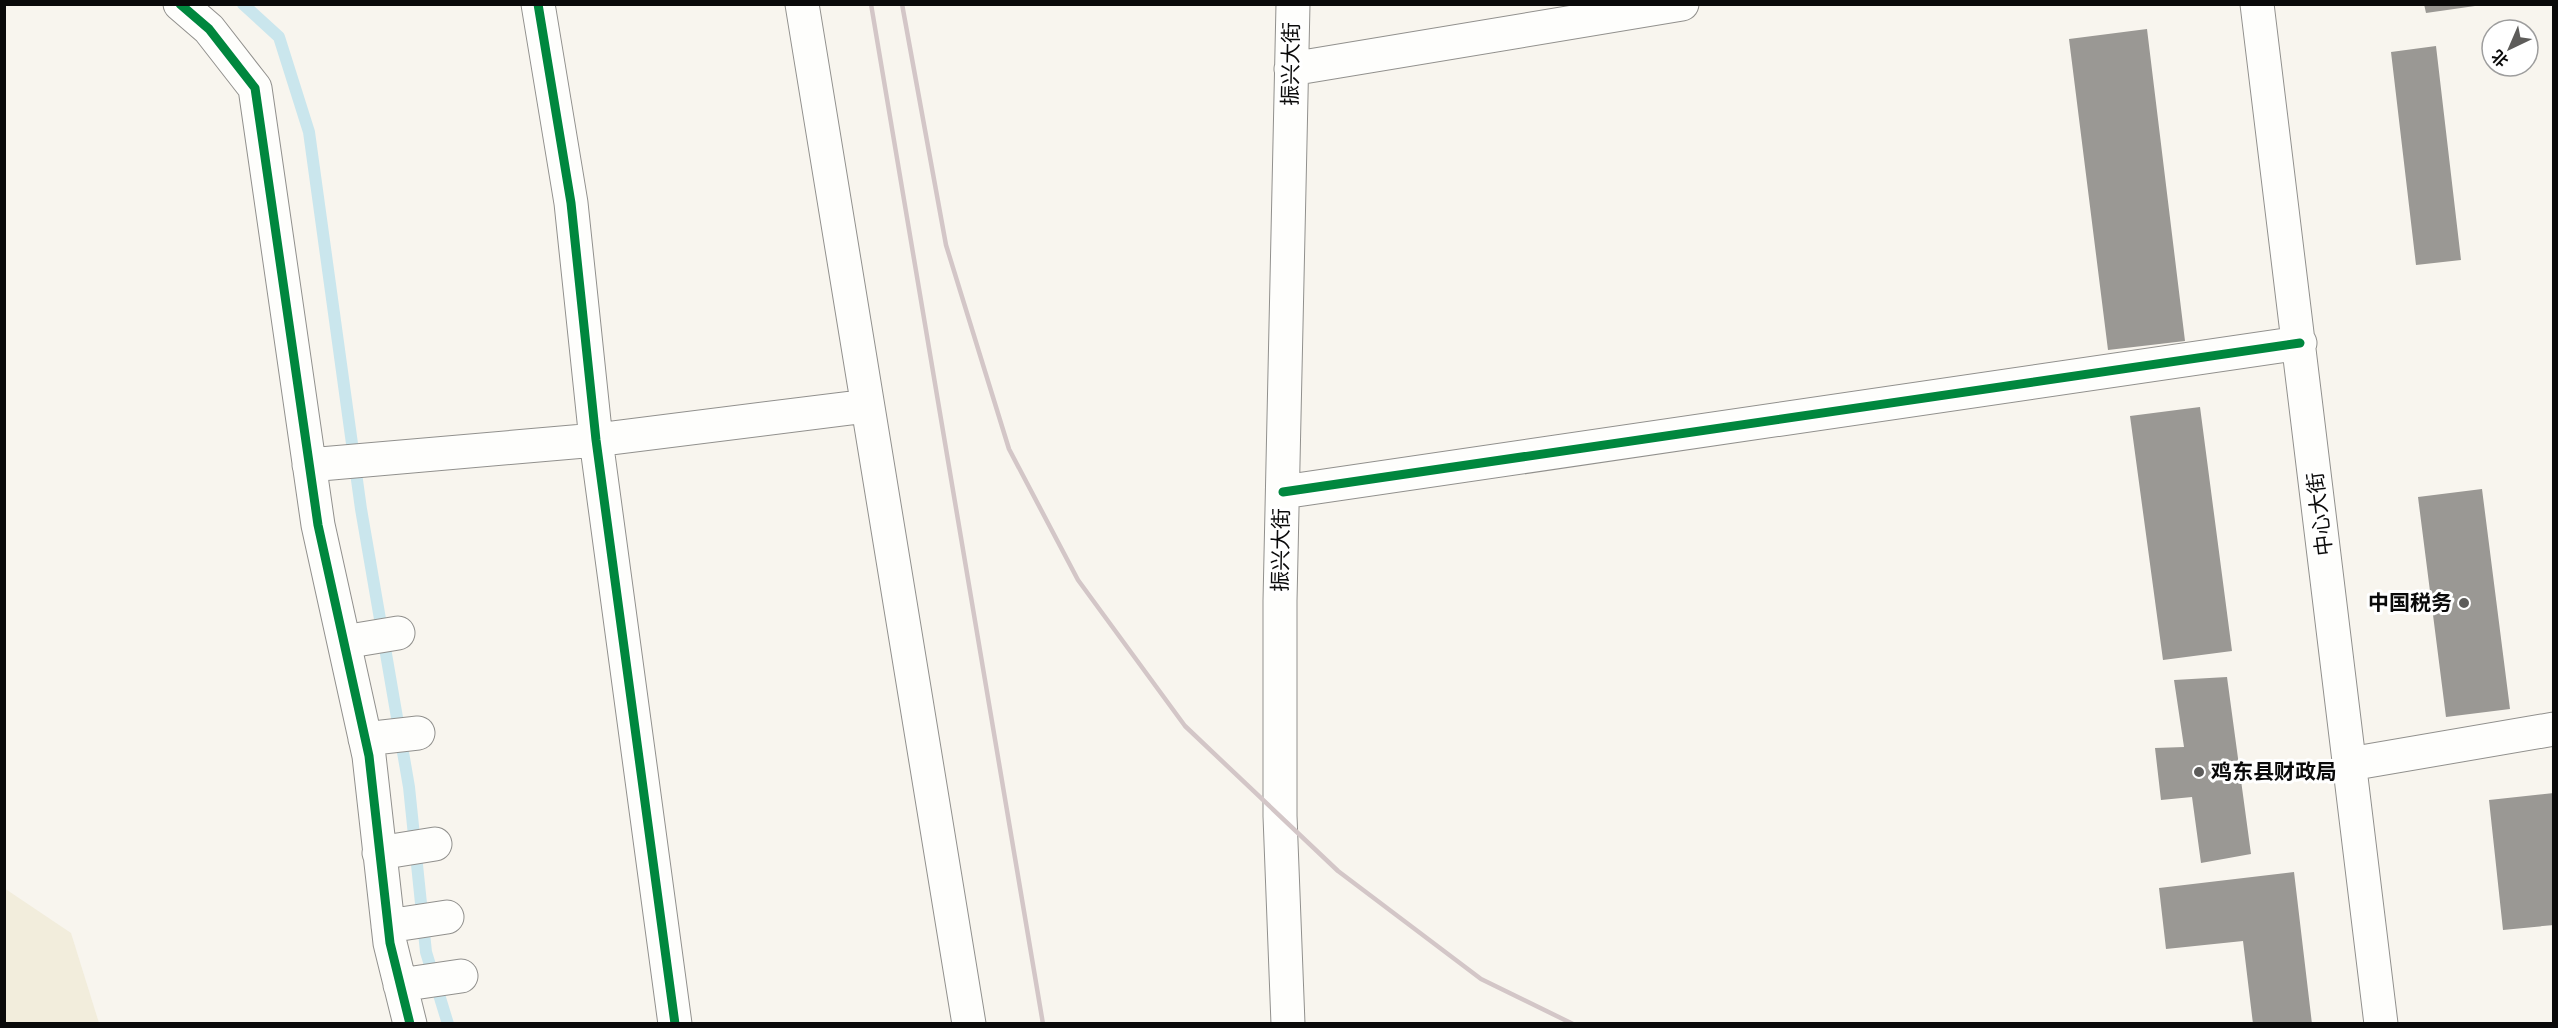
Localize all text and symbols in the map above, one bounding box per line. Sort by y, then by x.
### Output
north arrow [2480,18,2540,78]
street label: 振兴大街 [1278,22,1304,106]
text: 北 [2488,47,2512,70]
street label: 中心大街 [2303,471,2337,557]
street label: 振兴大街 [1268,508,1294,592]
place label: 中国税务 [2368,591,2452,615]
marker: 中国税务 [2457,596,2471,610]
place label: 鸡东县财政局 [2211,760,2337,784]
marker: 鸡东县财政局 [2192,765,2206,779]

